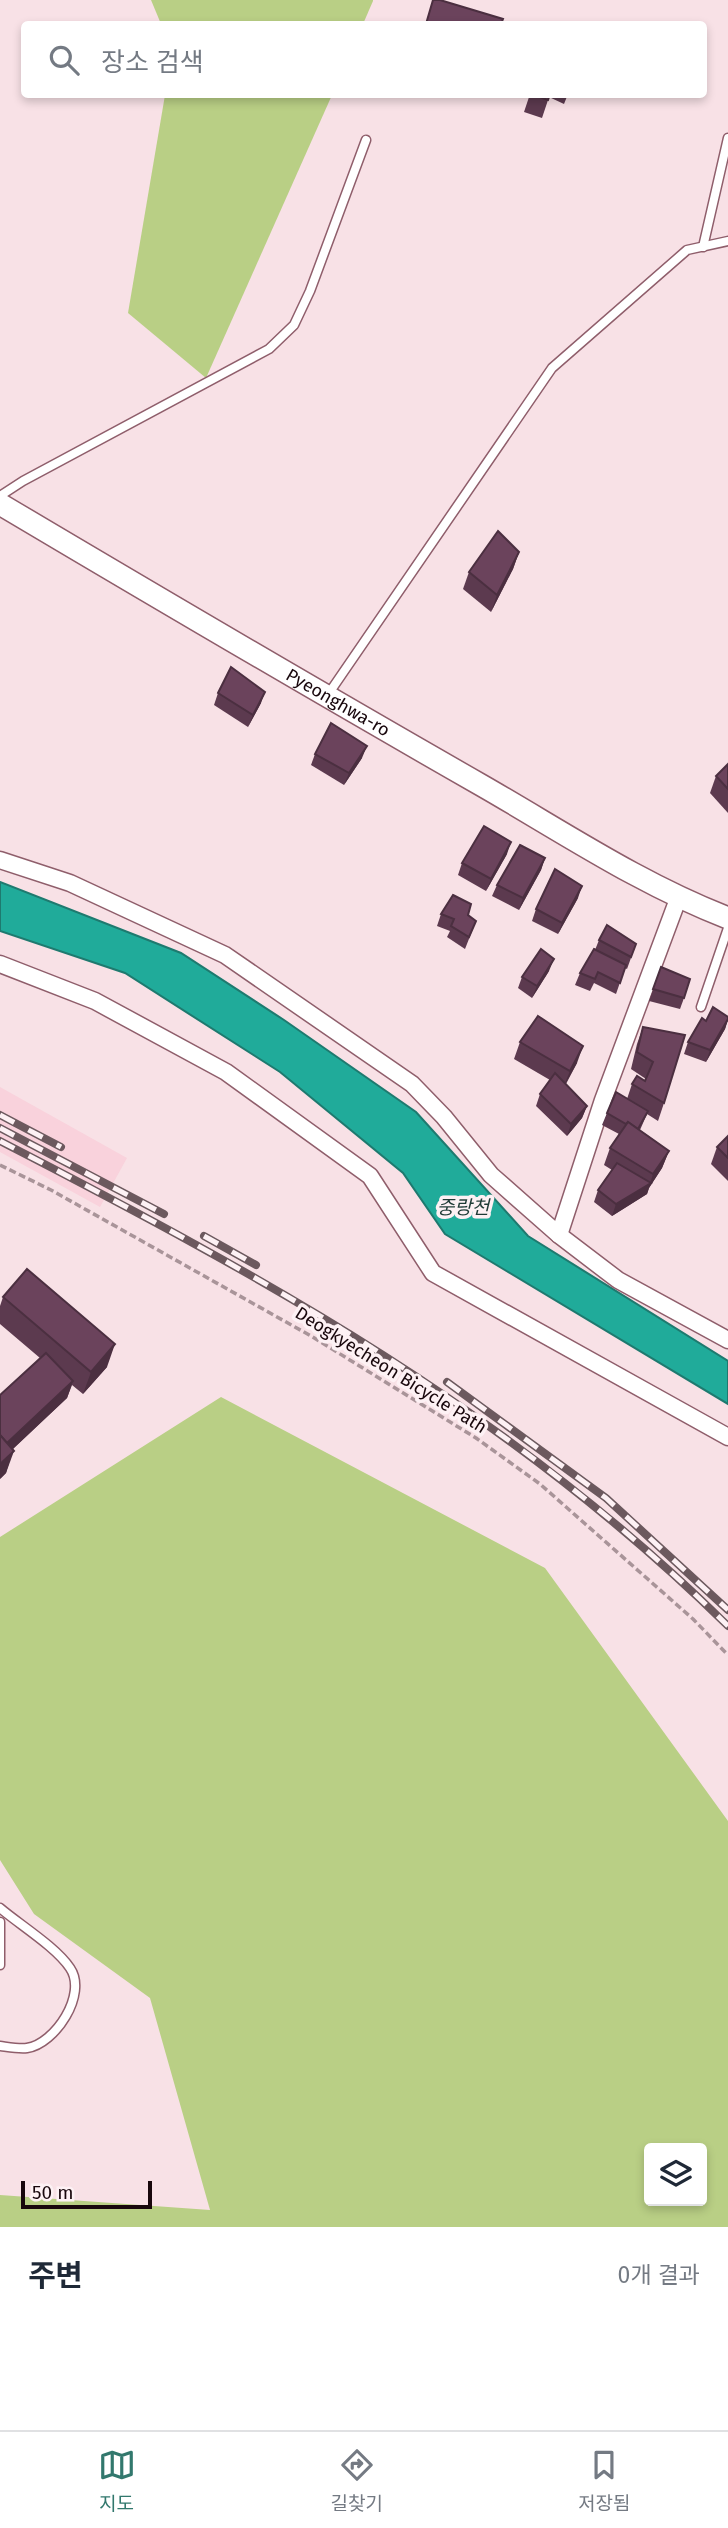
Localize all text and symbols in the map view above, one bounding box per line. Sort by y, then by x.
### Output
search box [21,21,707,98]
icon: search [45,41,83,79]
text: 장소 검색 [101,47,204,78]
street label: Pyeonghwa-ro [282,664,394,741]
water label: 중랑천 [437,1196,491,1219]
street label: Deogkyecheon Bicycle Path [291,1302,491,1438]
map controls [644,2143,707,2206]
button: layers [644,2143,707,2206]
scale bar [21,2178,152,2210]
text: 50 m [32,2181,73,2204]
text: 주변 [28,2258,83,2294]
text: 0개 결과 [618,2261,700,2289]
tab: 지도 [98,2446,136,2515]
tab: 길찾기 [331,2446,383,2515]
tab: 저장됨 [578,2446,630,2515]

